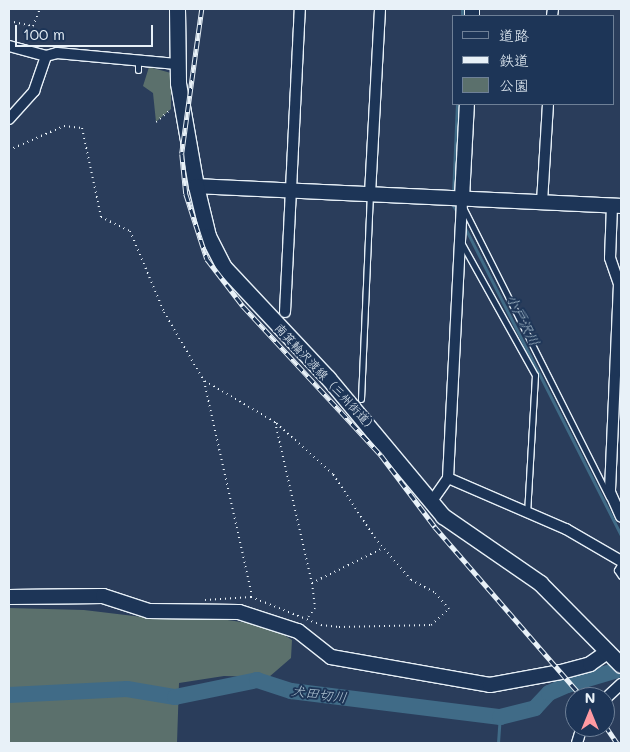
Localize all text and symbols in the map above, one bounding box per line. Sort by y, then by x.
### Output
scale bar [18,15,155,47]
legend [452,15,615,105]
text: 100 m [23,24,65,44]
text: 道路 [499,25,529,45]
text: 鉄道 [499,50,529,70]
text: 公園 [499,75,529,95]
water label: 小戸沢川 [503,291,543,349]
street label: 南箕輪沢渡線（三州街道） [272,320,380,436]
water label: 犬田切川 [290,682,348,706]
north arrow [565,687,615,737]
text: N [585,688,595,707]

